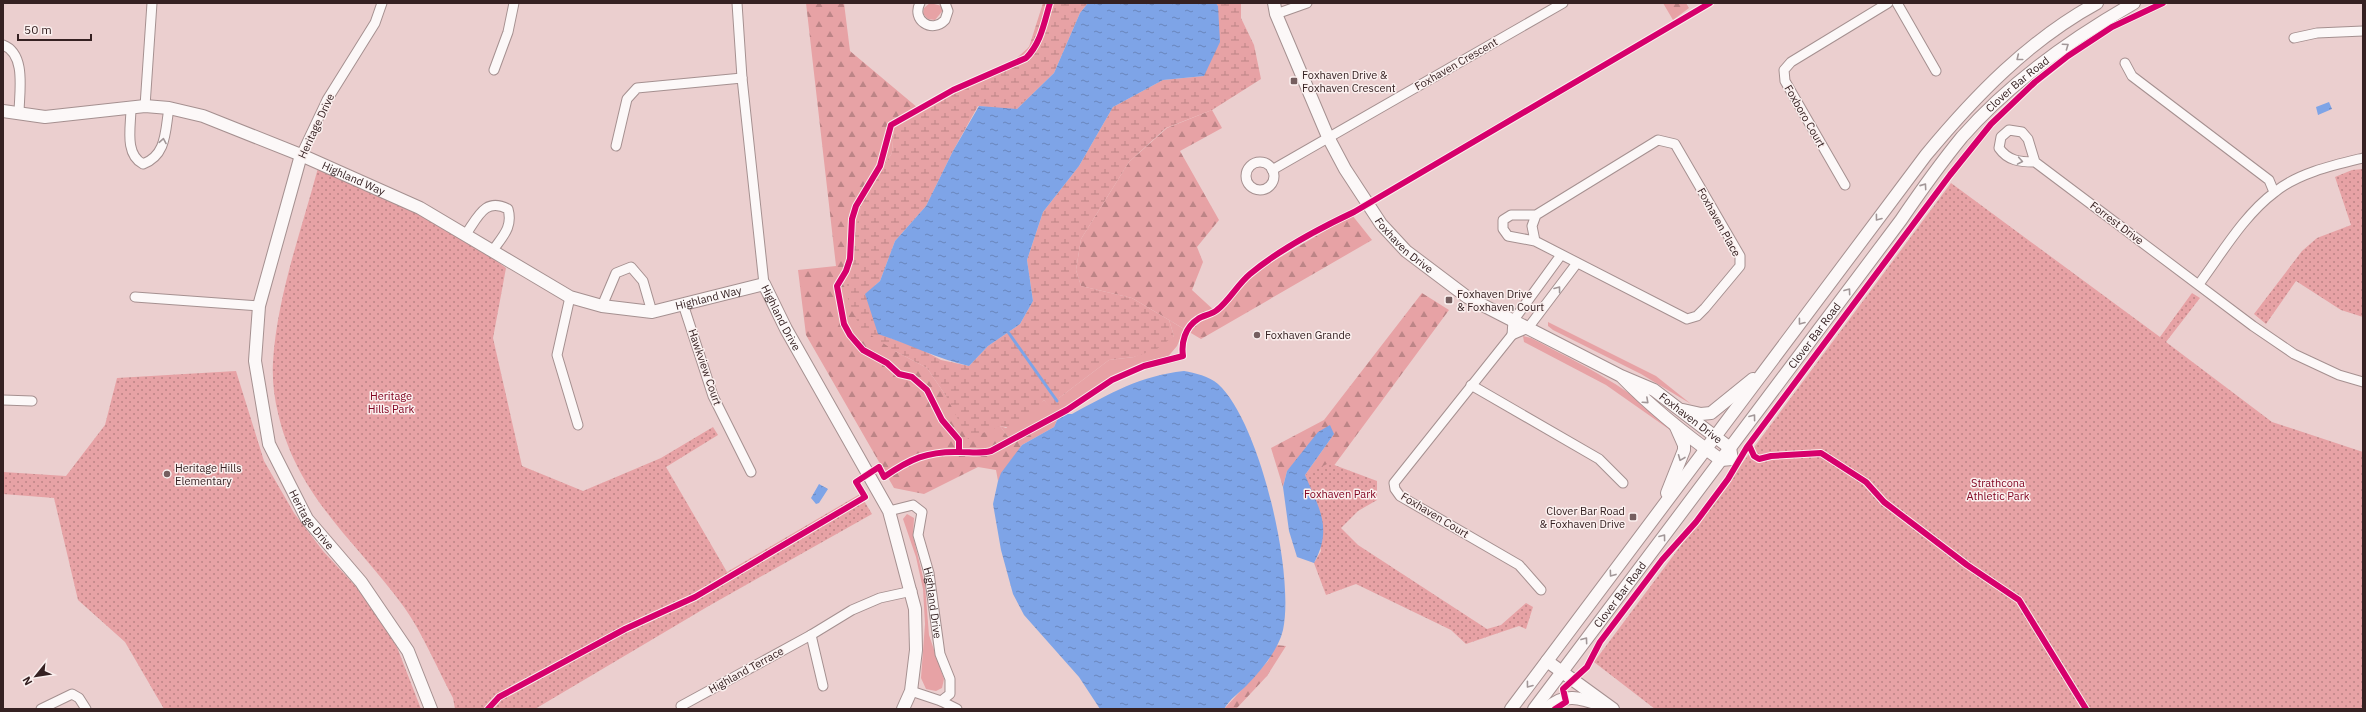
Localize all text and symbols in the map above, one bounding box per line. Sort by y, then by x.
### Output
scale bar [18,16,91,42]
text: 50 m [24,22,52,37]
street label: Foxhaven Crescent [1412,34,1500,93]
one-way arrow [2061,44,2068,51]
street label: Clover Bar Road [1983,53,2052,115]
one-way arrow [2017,53,2024,60]
place label: Foxhaven Drive & Foxhaven Crescent [1302,68,1396,95]
marker: Foxhaven Drive & Foxhaven Crescent [1289,76,1299,86]
street label: Foxboro Court [1781,82,1829,150]
street label: Heritage Drive [295,91,337,161]
one-way arrow [158,138,167,144]
one-way arrow [2016,156,2023,165]
street label: Highland Way [320,158,388,199]
one-way arrow [1919,183,1926,190]
street label: Foxhaven Place [1694,185,1744,259]
street label: Forrest Drive [2087,198,2147,248]
one-way arrow [1876,214,1883,221]
street label: Foxhaven Drive [1372,215,1436,276]
street label: Highland Drive [758,282,804,353]
street label: Highland Way [674,283,744,313]
one-way arrow [1553,286,1560,293]
place label: Foxhaven Drive & Foxhaven Court [1457,287,1544,314]
one-way arrow [1843,288,1850,295]
marker: Foxhaven Drive & Foxhaven Court [1444,295,1454,305]
street label: Clover Bar Road [1785,300,1844,371]
one-way arrow [1799,318,1806,325]
street label: Hawkview Court [685,327,725,407]
place label: Foxhaven Grande [1265,328,1351,342]
marker: Foxhaven Grande [1252,330,1262,340]
park label: Heritage Hills Park [368,389,415,416]
street label: Foxhaven Drive [1657,390,1725,446]
one-way arrow [1641,396,1648,403]
one-way arrow [1748,415,1755,422]
one-way arrow [1678,454,1686,462]
place label: Heritage Hills Elementary [175,461,242,488]
marker: Heritage Hills Elementary [162,469,172,479]
park label: Strathcona Athletic Park [1966,476,2030,503]
street label: Heritage Drive [286,487,337,552]
park label: Foxhaven Park [1304,487,1376,501]
street label: Foxhaven Court [1398,489,1472,541]
place label: Clover Bar Road & Foxhaven Drive [1540,504,1625,531]
marker: Clover Bar Road & Foxhaven Drive [1628,512,1638,522]
one-way arrow [1659,534,1666,541]
street label: Clover Bar Road [1591,559,1649,630]
street label: Highland Drive [921,565,945,639]
one-way arrow [1609,570,1616,577]
one-way arrow [1580,638,1587,645]
street label: Highland Terrace [706,644,786,696]
north arrow [16,656,56,696]
text: N [19,674,35,688]
one-way arrow [1526,681,1534,688]

